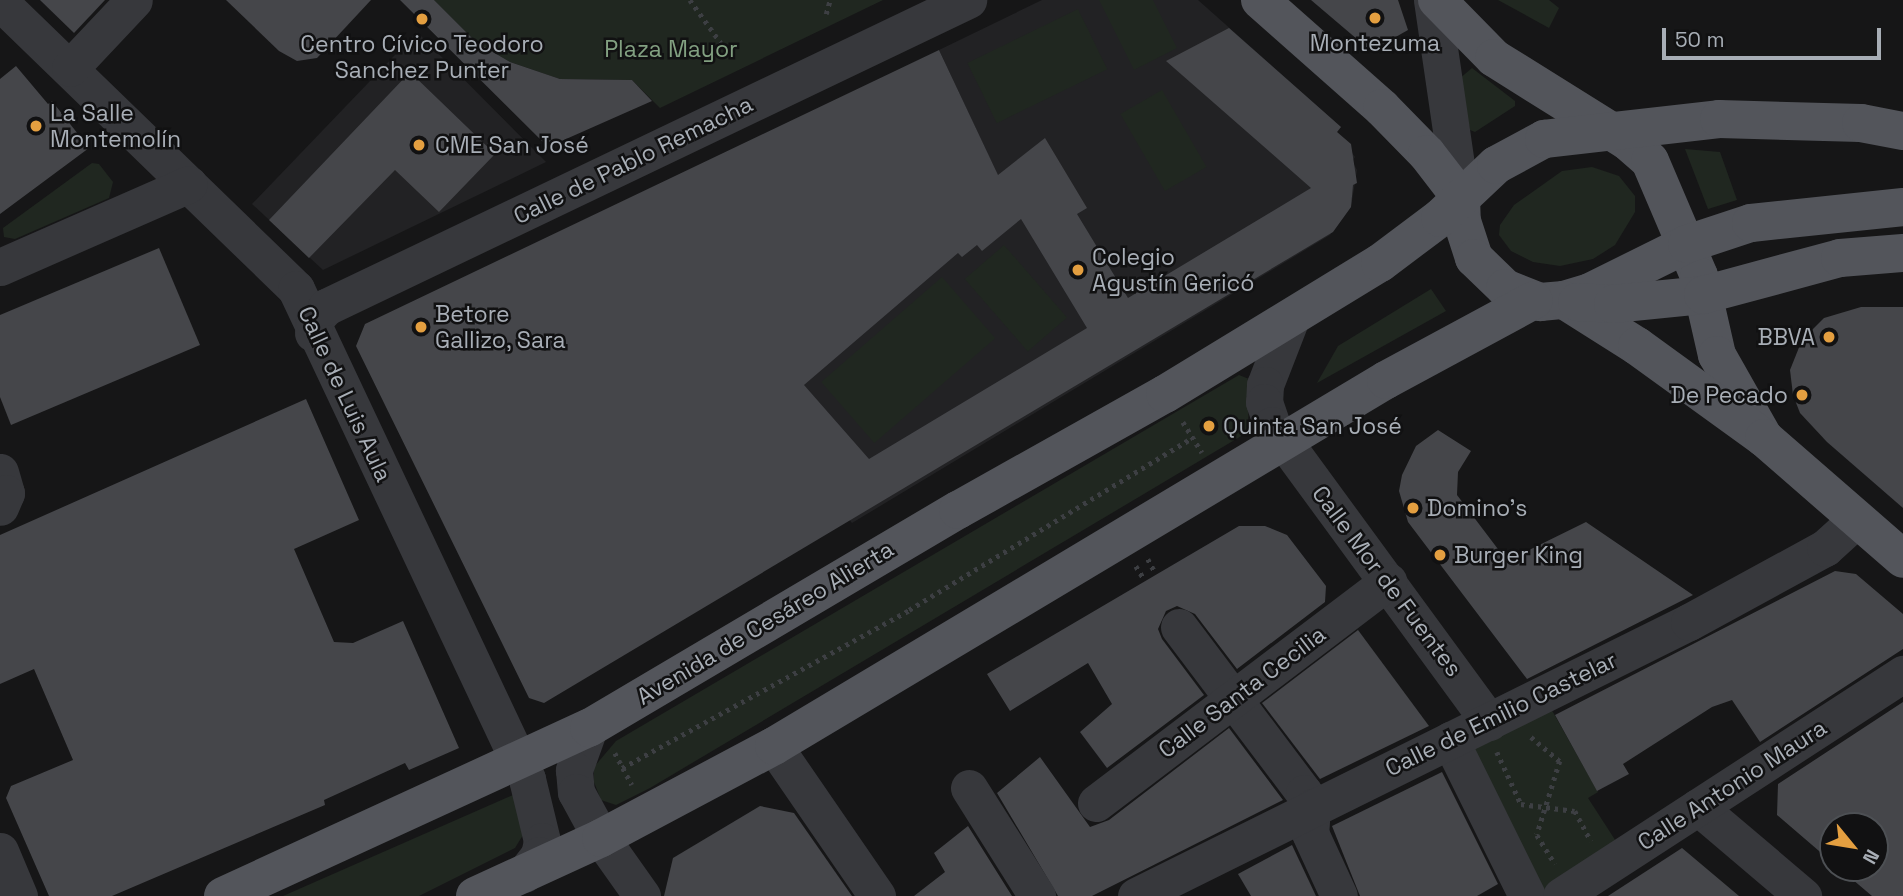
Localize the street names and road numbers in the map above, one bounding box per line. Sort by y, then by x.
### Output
street label: Calle de Pablo Remacha [509,90,757,230]
street label: Calle de Luis Aula [292,302,398,486]
street label: Calle Mor de Fuentes [1306,480,1468,682]
street label: Avenida de Cesáreo Alierta [631,535,899,711]
street label: Calle Santa Cecilia [1153,620,1331,764]
street label: Calle de Emilio Castelar [1381,646,1621,782]
street label: Calle Antonio Maura [1632,714,1832,856]

